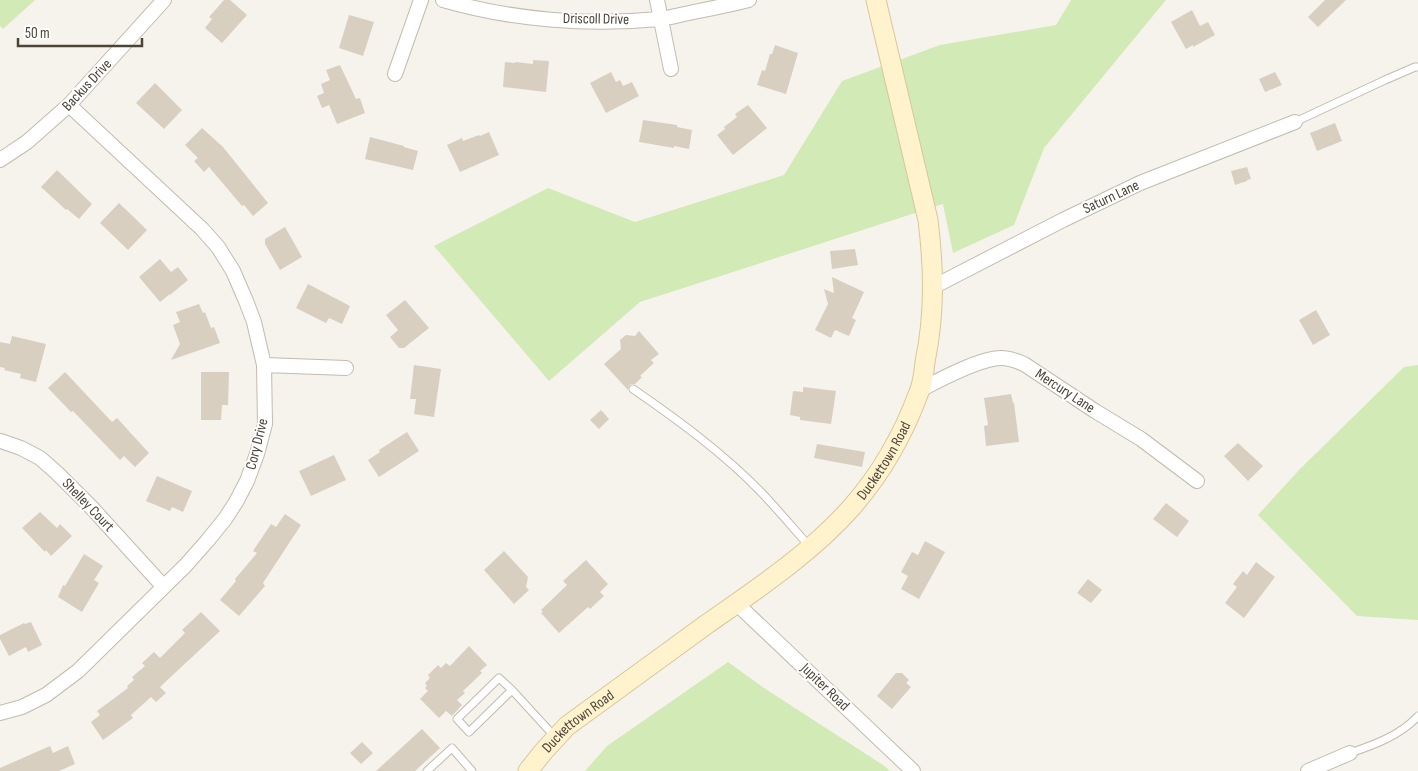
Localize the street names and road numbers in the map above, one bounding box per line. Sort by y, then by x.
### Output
street label: Driscoll Drive [563,9,629,29]
street label: Backus Drive [58,55,116,115]
street label: Saturn Lane [1080,176,1142,218]
street label: Mercury Lane [1031,365,1099,417]
street label: Cory Drive [241,416,273,472]
street label: Duckettown Road [852,418,915,504]
street label: Shelley Court [58,474,118,536]
street label: Jupiter Road [796,658,853,715]
street label: Duckettown Road [538,686,618,757]

